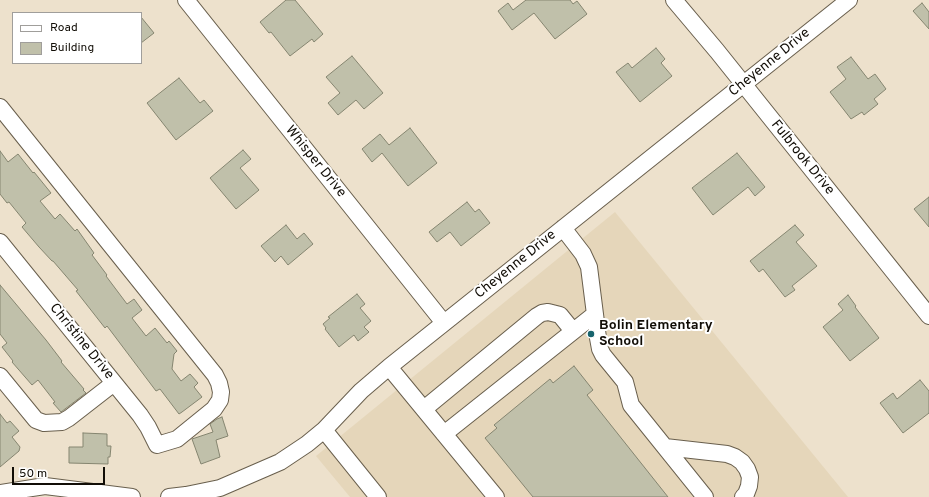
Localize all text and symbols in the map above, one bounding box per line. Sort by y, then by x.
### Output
legend [12,12,142,64]
text: Road [50,20,78,36]
street label: Cheyenne Drive [726,25,814,101]
text: Building [50,40,94,56]
street label: Fulbrook Drive [767,117,837,199]
street label: Whisper Drive [281,123,349,201]
street label: Cheyenne Drive [472,227,560,303]
street label: Christine Drive [45,301,117,383]
place label: Bolin Elementary School [599,318,713,350]
marker: Bolin Elementary School [586,329,596,339]
scale bar [14,459,107,485]
text: 50 m [19,466,47,482]

